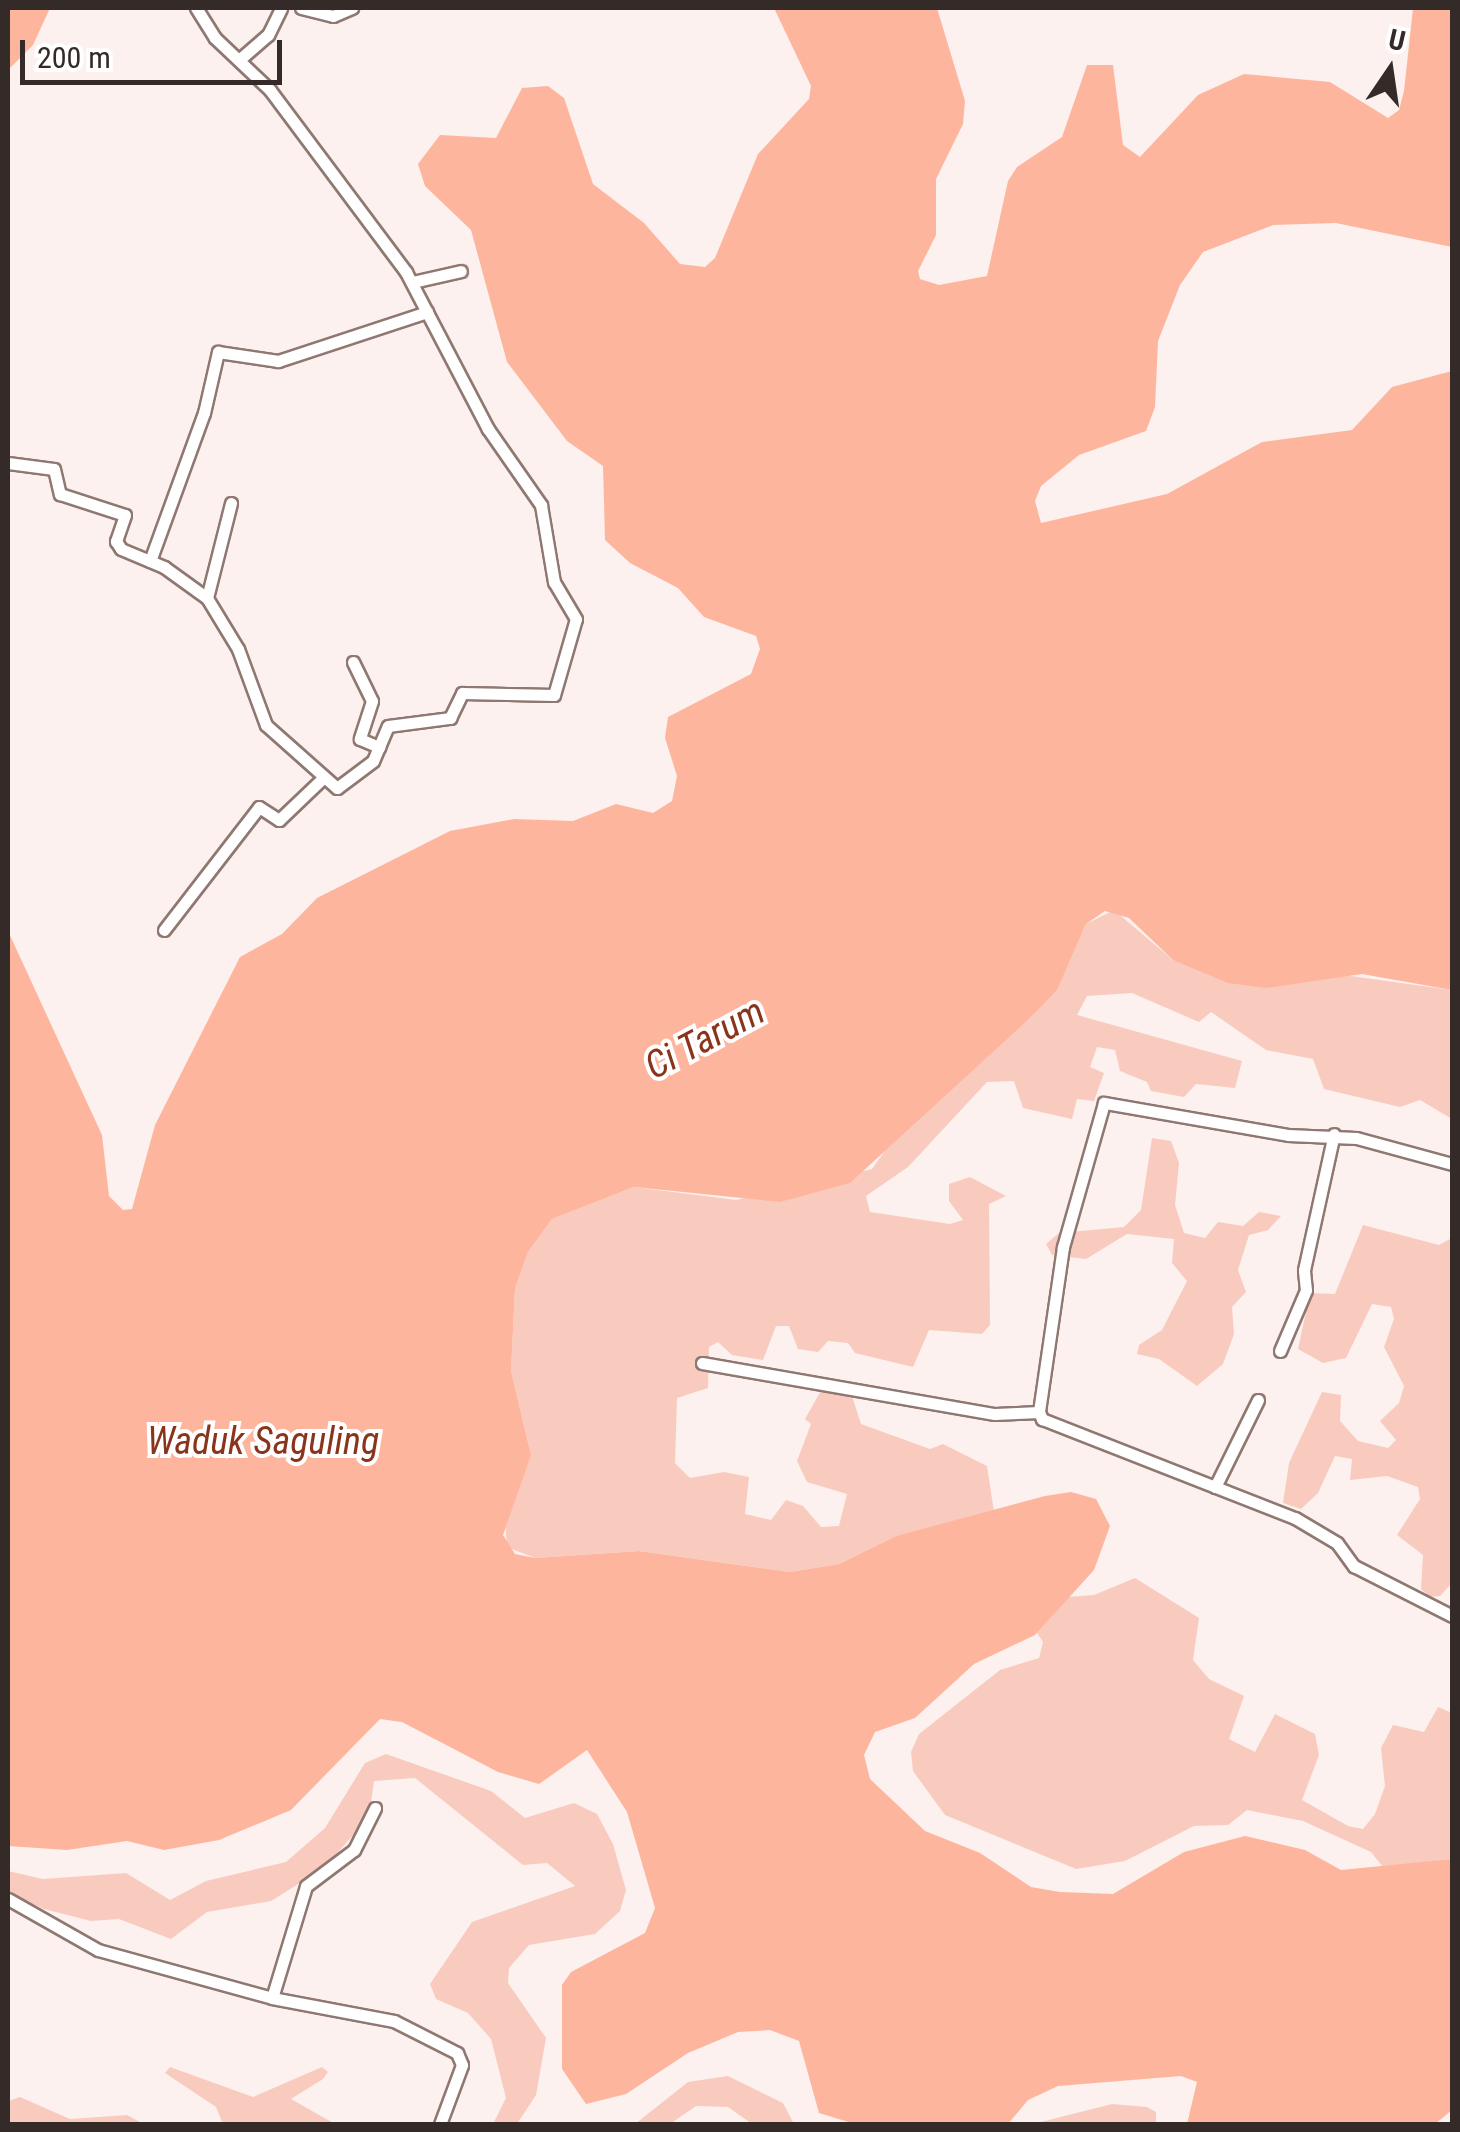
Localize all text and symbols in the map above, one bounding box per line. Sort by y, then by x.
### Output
scale bar [25,20,288,82]
north arrow [1340,20,1440,120]
text: U [1385,22,1408,58]
text: 200 m [37,40,111,75]
water label: Ci Tarum [637,988,773,1090]
water label: Waduk Saguling [147,1419,379,1465]

